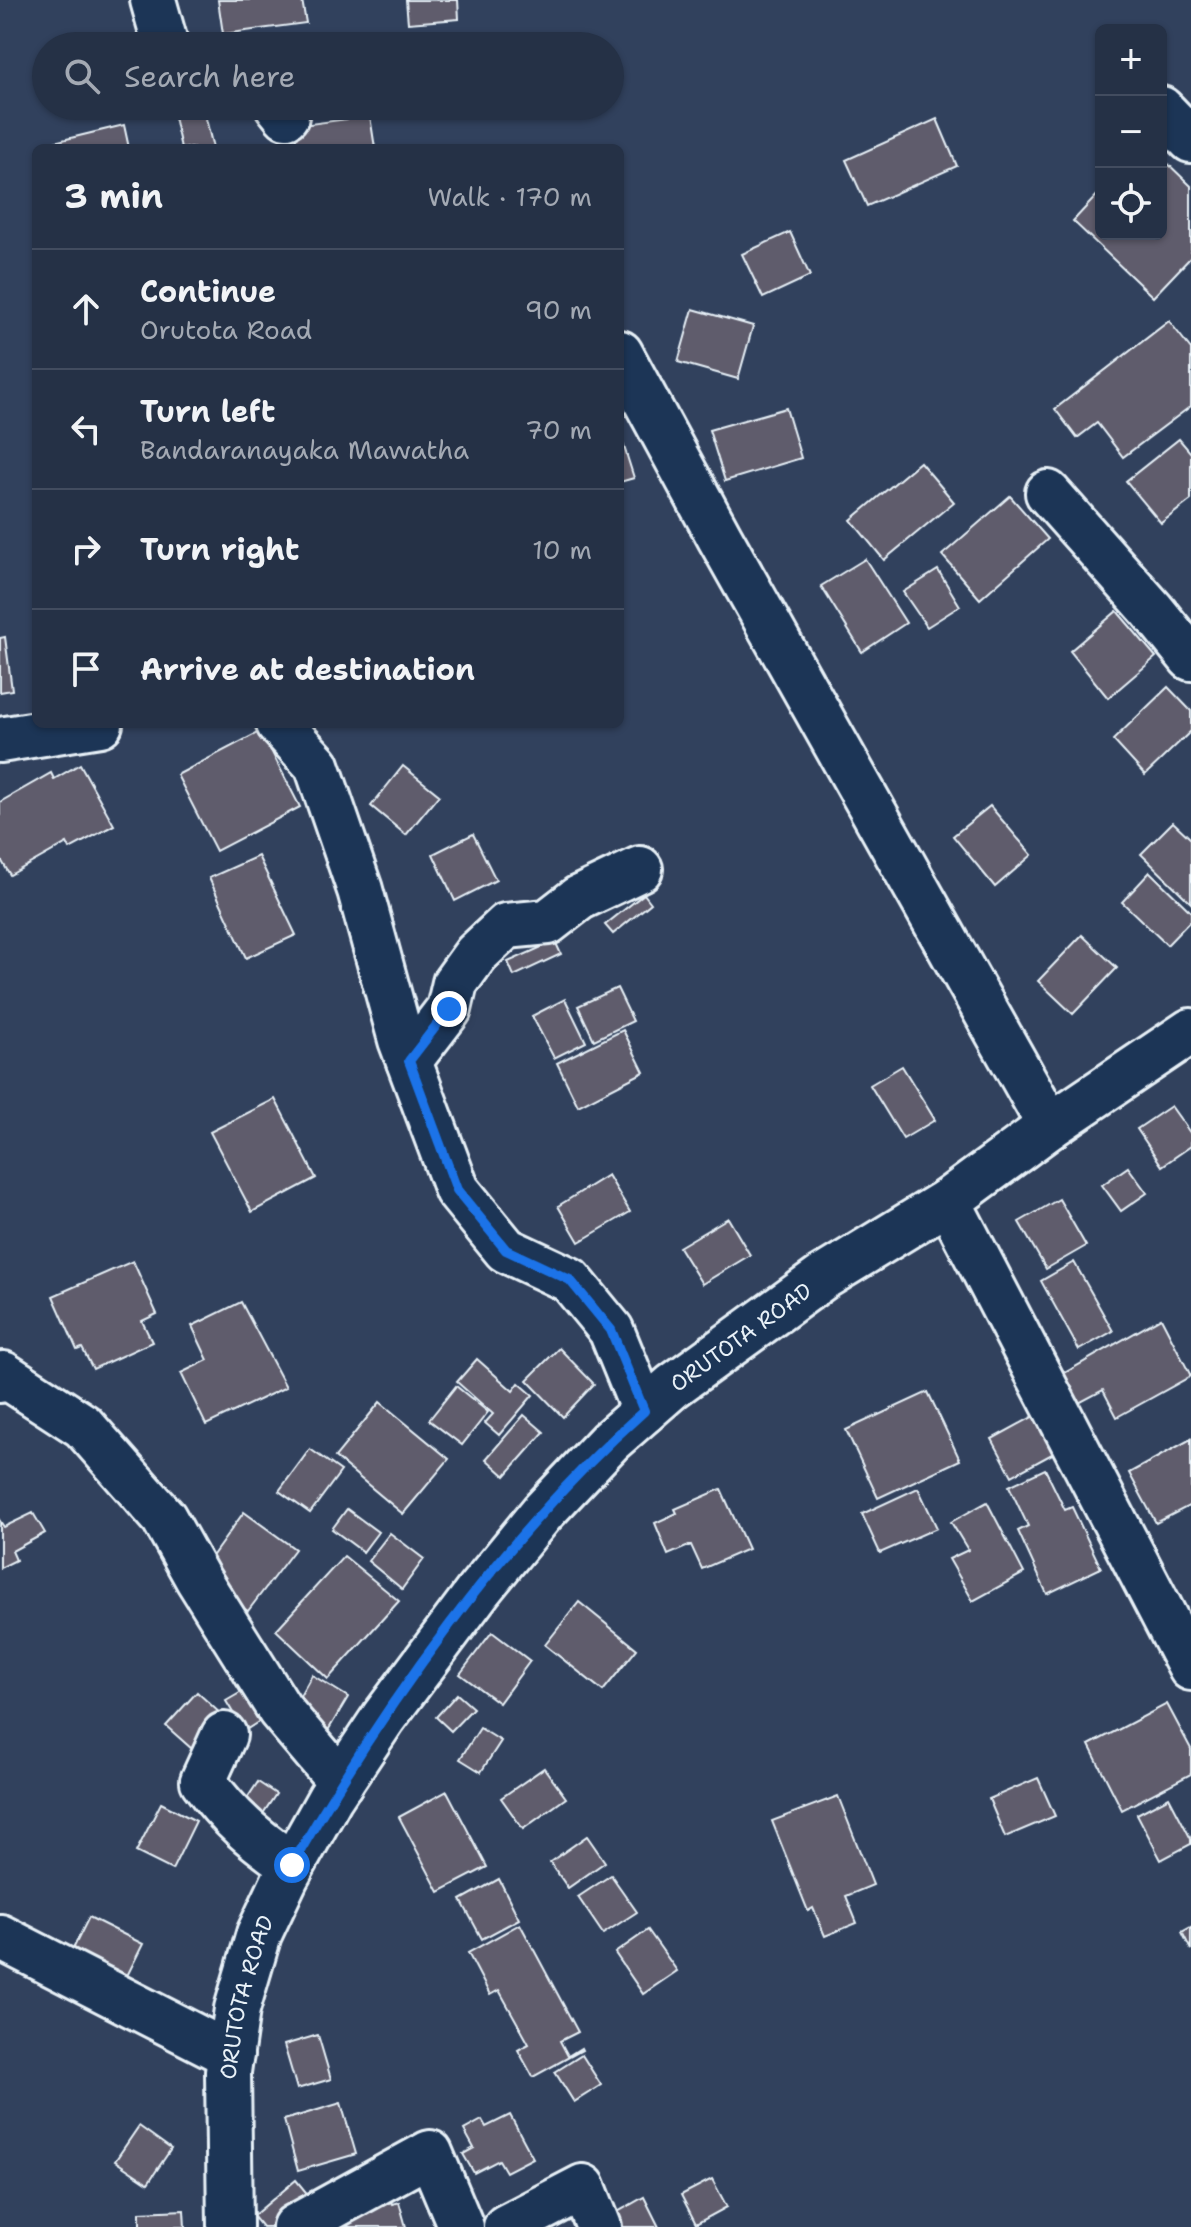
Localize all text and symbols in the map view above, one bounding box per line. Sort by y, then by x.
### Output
map controls [1095,24,1167,240]
button: + [1095,24,1167,96]
search box [32,32,624,120]
icon: search [60,54,104,98]
text: Search here [124,56,295,97]
button: − [1095,96,1167,168]
button: locate [1095,168,1167,240]
text: 3 min [64,173,163,219]
text: Walk · 170 m [428,179,592,214]
text: Continue [140,271,276,312]
icon: ahead [64,287,108,331]
text: 90 m [525,292,592,327]
text: Orutota Road [140,312,312,347]
text: Turn left [140,391,275,432]
icon: left [64,407,108,451]
text: 70 m [525,412,592,447]
text: Bandaranayaka Mawatha [140,432,469,467]
icon: right [64,527,108,571]
text: Turn right [140,529,299,570]
text: 10 m [532,532,592,567]
icon: arrive [64,647,108,691]
text: Arrive at destination [140,649,475,690]
route end [431,991,467,1027]
street label: ORUTOTA ROAD [664,1276,817,1398]
route start [274,1847,310,1883]
street label: ORUTOTA ROAD [213,1910,280,2081]

